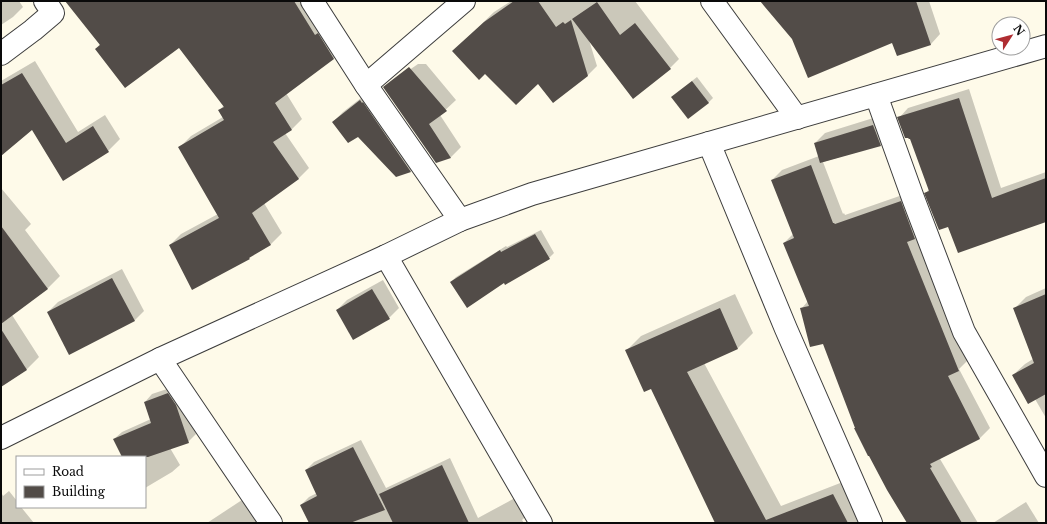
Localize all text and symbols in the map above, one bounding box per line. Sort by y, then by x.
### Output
north arrow [991,16,1031,56]
text: N [1010,22,1028,39]
legend [16,456,146,508]
text: Road [52,464,84,479]
text: Building [52,484,106,499]

